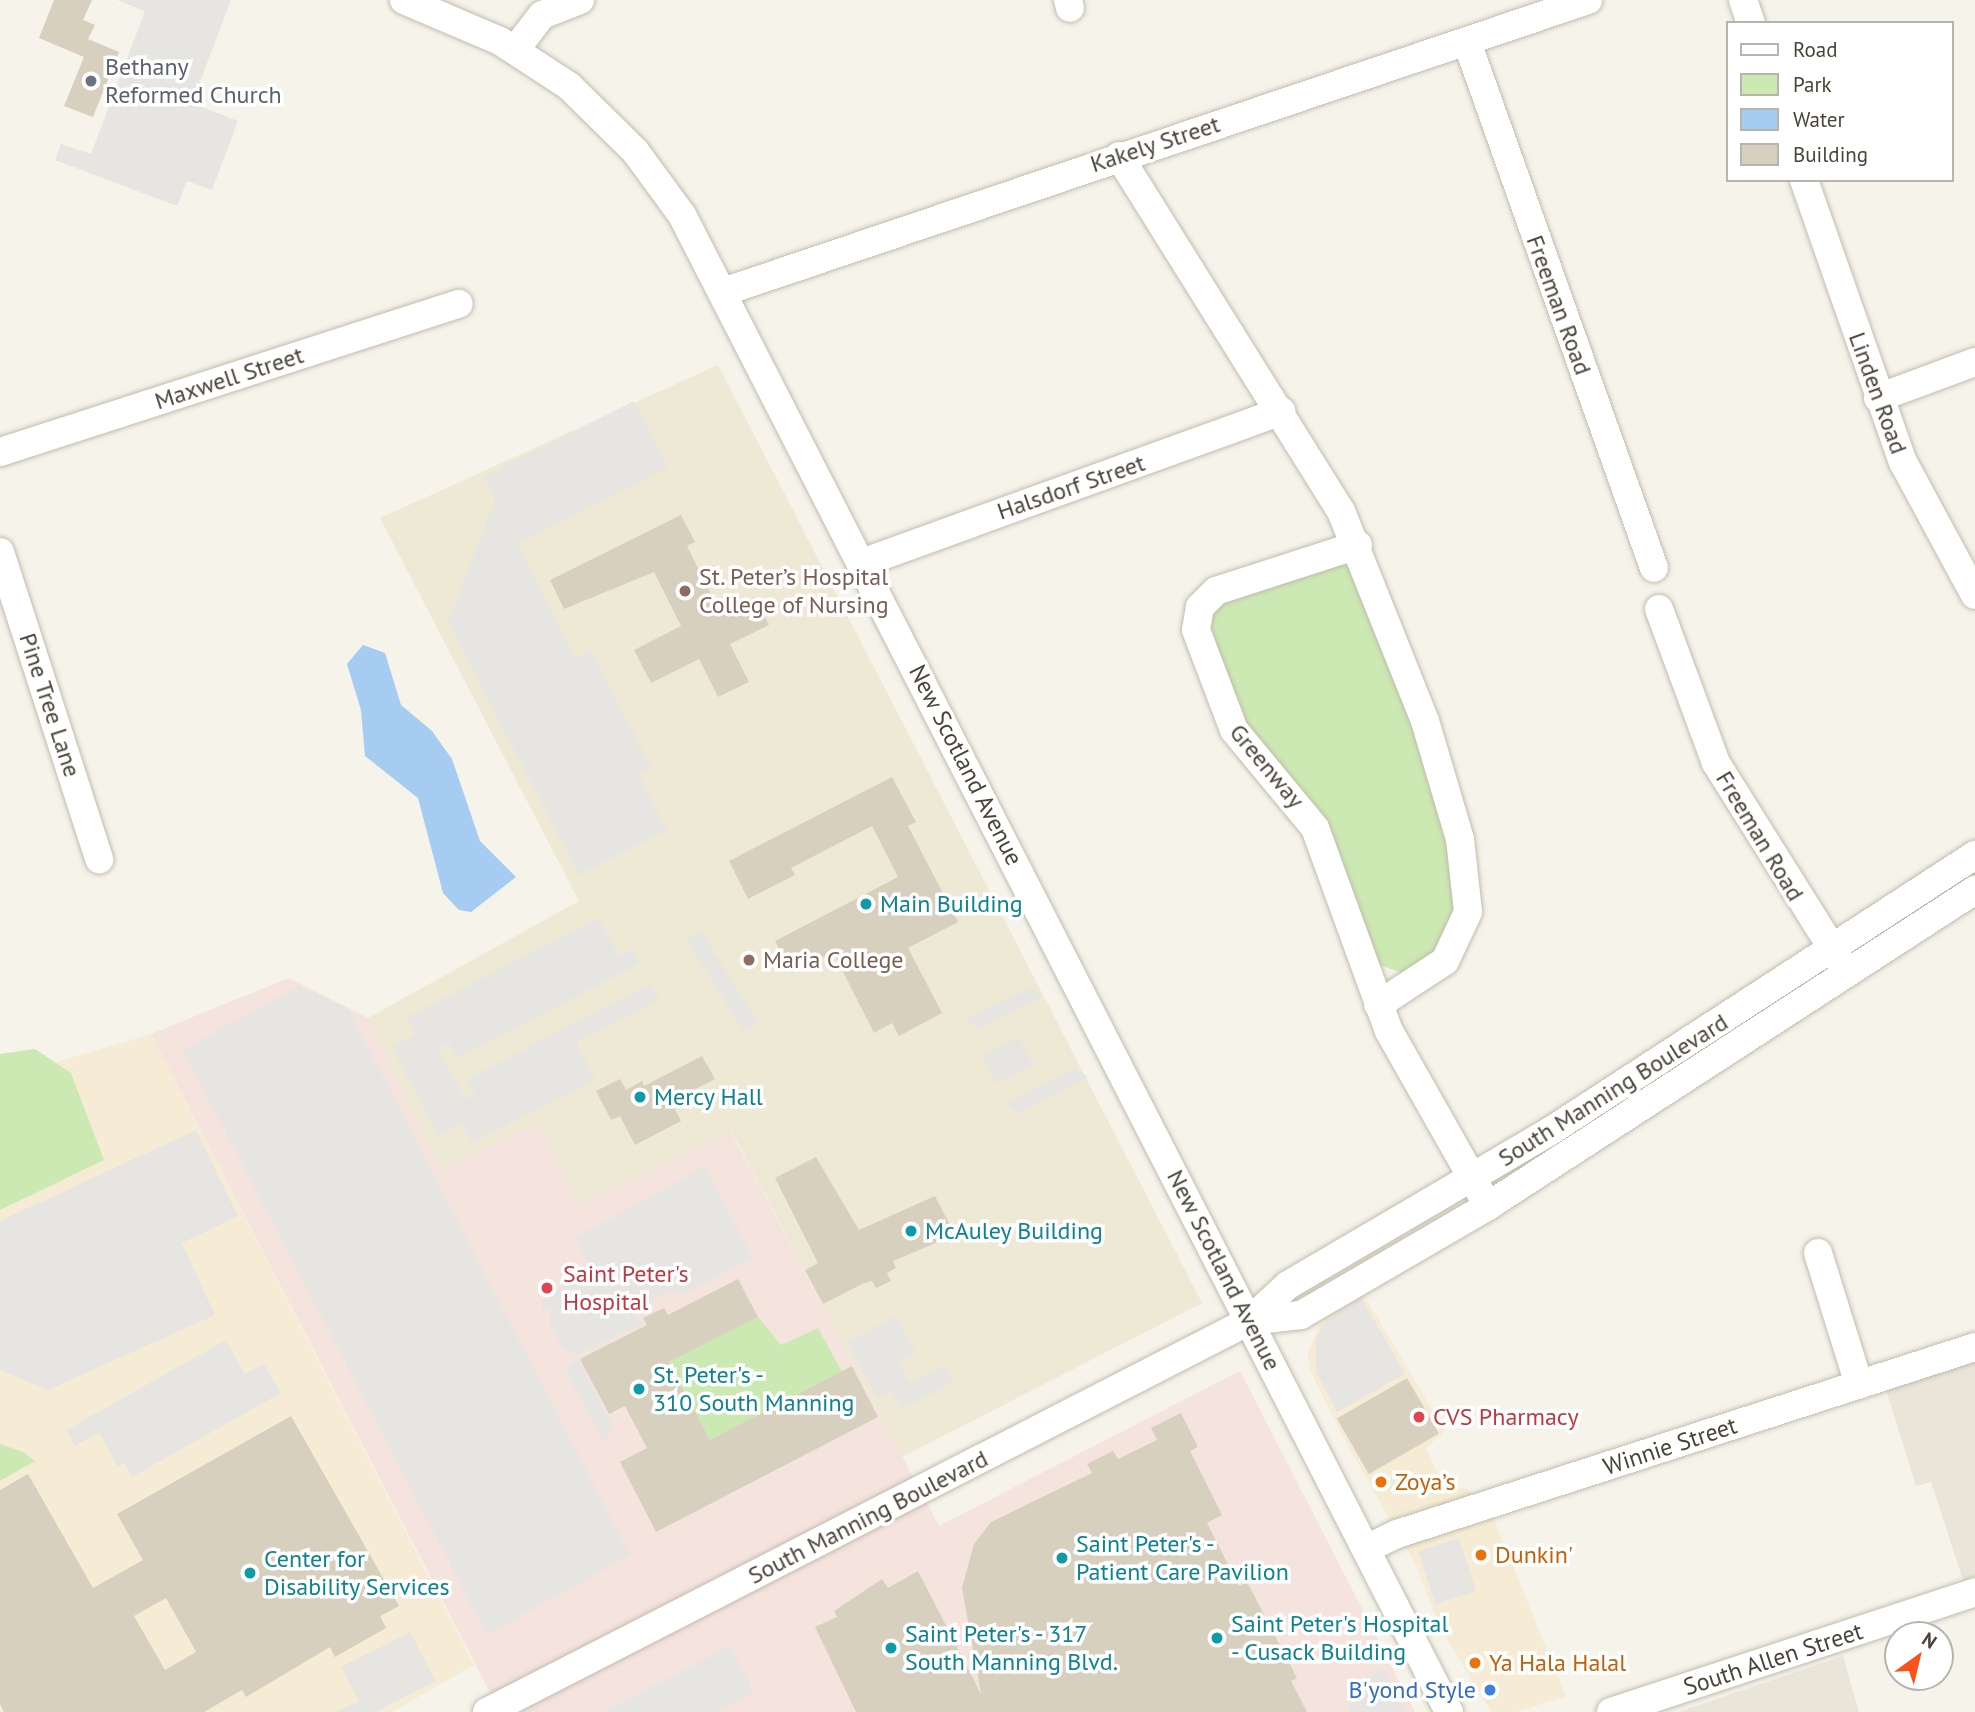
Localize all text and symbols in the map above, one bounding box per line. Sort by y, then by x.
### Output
legend [1727,21,1954,182]
text: Road [1793,36,1837,63]
place label: Bethany Reformed Church [105,53,282,109]
text: Park [1793,71,1832,98]
marker: Bethany Reformed Church [83,73,99,89]
text: Water [1793,106,1845,133]
street label: Kakely Street [1086,109,1224,179]
text: Building [1793,141,1868,168]
street label: Freeman Road [1520,231,1598,379]
street label: Linden Road [1843,328,1913,458]
street label: Maxwell Street [151,340,307,416]
street label: Halsdorf Street [993,448,1149,526]
place label: St. Peter’s Hospital College of Nursing [699,563,890,619]
marker: St. Peter’s Hospital College of Nursing [677,583,693,599]
street label: Pine Tree Lane [13,629,87,781]
street label: New Scotland Avenue [903,659,1029,871]
street label: Greenway [1224,718,1310,814]
street label: Freeman Road [1710,766,1810,906]
place label: Main Building [880,890,1023,918]
marker: Main Building [858,896,874,912]
place label: Maria College [763,946,904,974]
marker: Maria College [741,952,757,968]
street label: South Manning Boulevard [1493,1008,1733,1172]
place label: Mercy Hall [654,1083,764,1111]
marker: Mercy Hall [632,1089,648,1105]
street label: New Scotland Avenue [1161,1164,1287,1376]
place label: McAuley Building [925,1217,1104,1245]
marker: McAuley Building [903,1223,919,1239]
place label: Saint Peter's Hospital [563,1260,689,1316]
marker: Saint Peter's Hospital [537,1278,557,1298]
place label: St. Peter's - 310 South Manning [653,1361,854,1417]
marker: St. Peter's - 310 South Manning [631,1381,647,1397]
place label: CVS Pharmacy [1433,1403,1579,1431]
marker: CVS Pharmacy [1411,1409,1427,1425]
street label: Winnie Street [1600,1411,1740,1481]
street label: South Manning Boulevard [743,1444,993,1590]
place label: Zoya’s [1395,1468,1456,1496]
marker: Zoya’s [1373,1474,1389,1490]
place label: Saint Peter's - Patient Care Pavilion [1076,1530,1289,1586]
place label: Dunkin' [1495,1541,1573,1569]
place label: Center for Disability Services [264,1545,450,1601]
marker: Dunkin' [1473,1547,1489,1563]
marker: Saint Peter's - Patient Care Pavilion [1054,1550,1070,1566]
marker: Center for Disability Services [242,1565,258,1581]
place label: Saint Peter's Hospital - Cusack Building [1231,1610,1449,1666]
street label: South Allen Street [1679,1616,1867,1702]
place label: Saint Peter's - 317 South Manning Blvd. [905,1620,1118,1676]
north arrow [1884,1621,1954,1691]
text: N [1918,1627,1942,1654]
marker: Saint Peter's Hospital - Cusack Building [1209,1630,1225,1646]
marker: Saint Peter's - 317 South Manning Blvd. [883,1640,899,1656]
place label: Ya Hala Halal [1489,1649,1626,1677]
marker: Ya Hala Halal [1467,1655,1483,1671]
place label: B'yond Style [1349,1676,1476,1704]
marker: B'yond Style [1482,1682,1498,1698]

